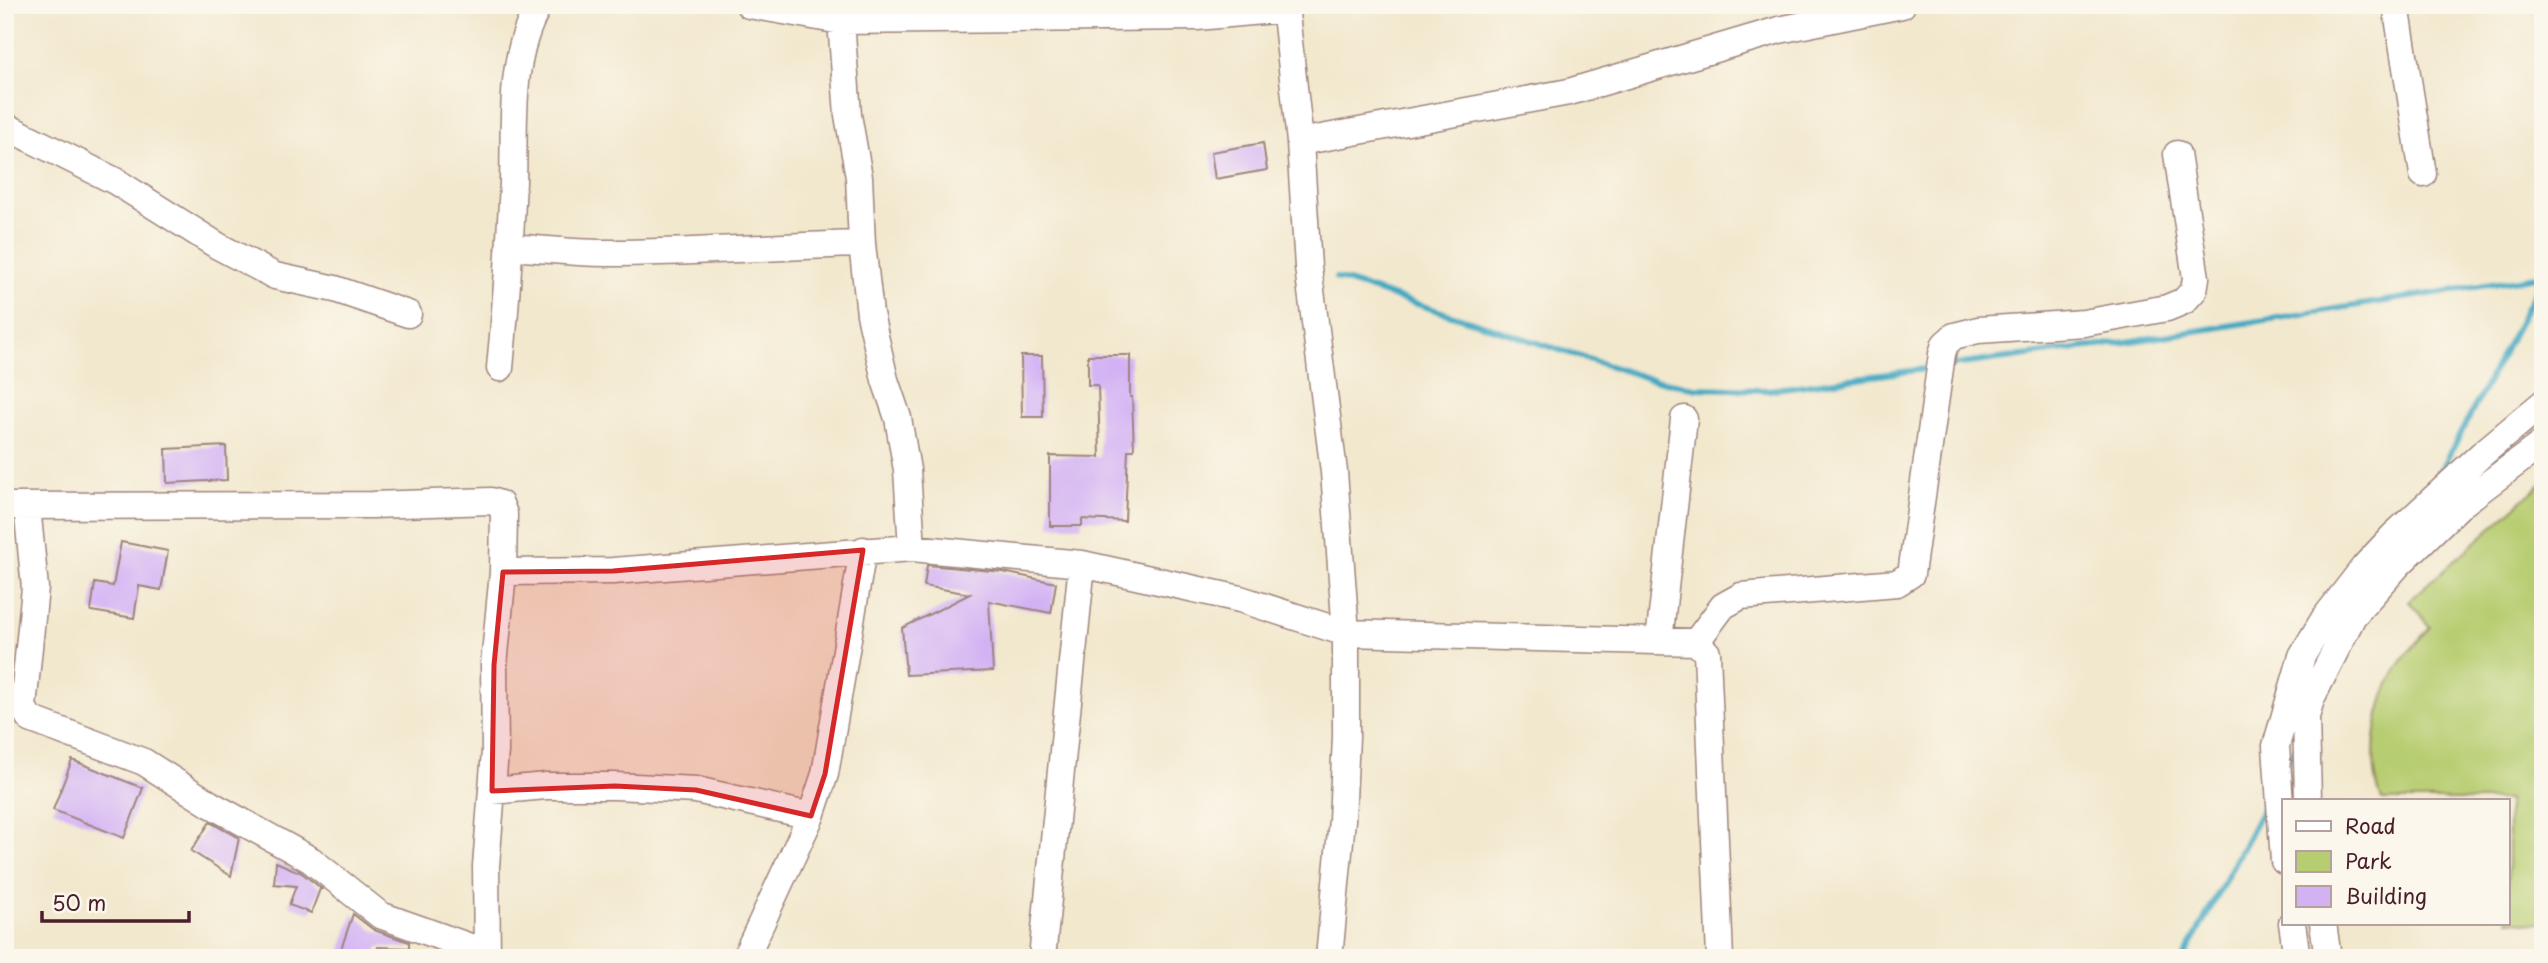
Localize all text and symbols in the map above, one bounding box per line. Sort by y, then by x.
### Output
legend [2282,799,2510,925]
text: Road [2345,809,2396,841]
text: Park [2345,844,2392,876]
scale bar [42,879,189,923]
text: Building [2345,879,2427,911]
text: 50 m [52,886,106,918]

